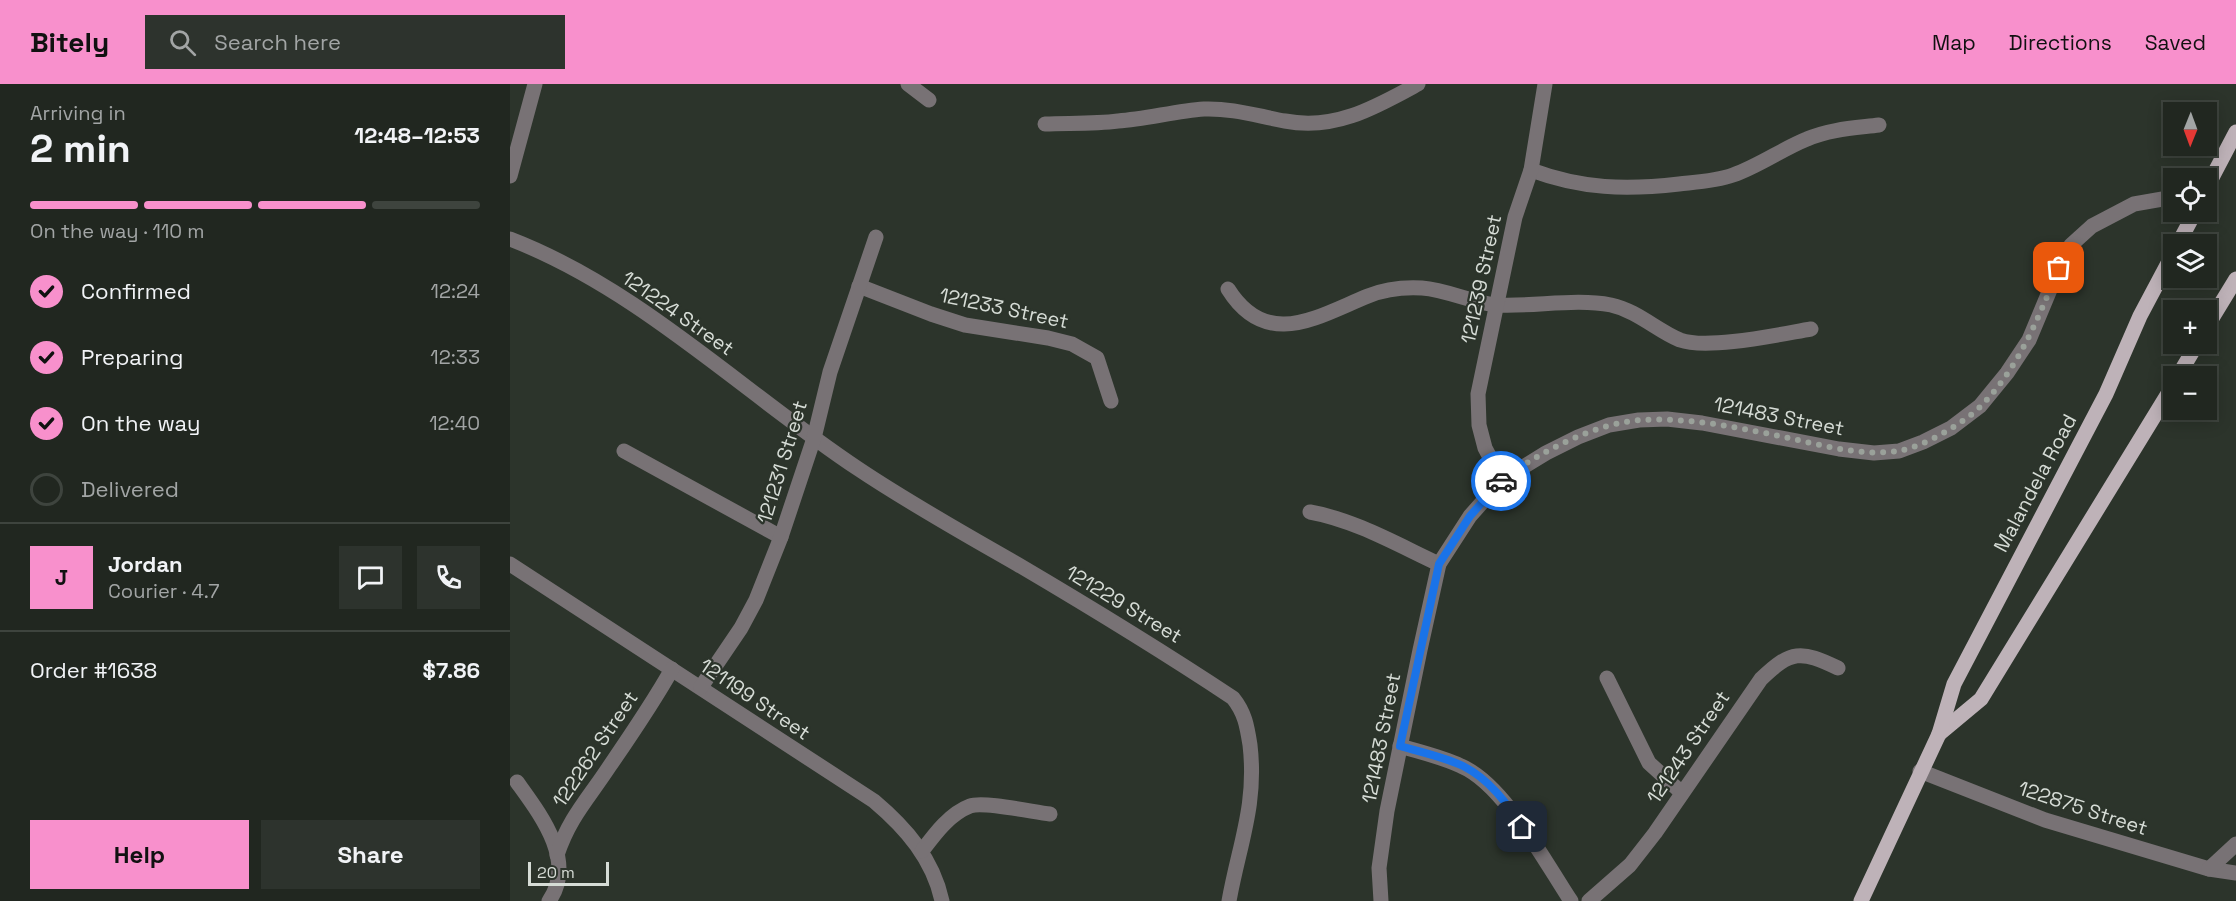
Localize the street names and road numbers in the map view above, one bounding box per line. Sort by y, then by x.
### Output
street label: 121239 Street [1455,212,1507,346]
street label: 121224 Street [617,265,739,361]
street label: 121233 Street [937,282,1071,334]
street label: 121483 Street [1712,391,1846,441]
street label: 121231 Street [751,397,813,527]
street label: Malandela Road [1988,409,2082,557]
street label: 121229 Street [1061,559,1187,649]
street label: 121199 Street [695,652,815,746]
street label: 121483 Street [1356,671,1406,805]
street label: 121243 Street [1641,685,1735,809]
street label: 122262 Street [546,686,644,812]
street label: 122875 Street [2015,775,2151,841]

